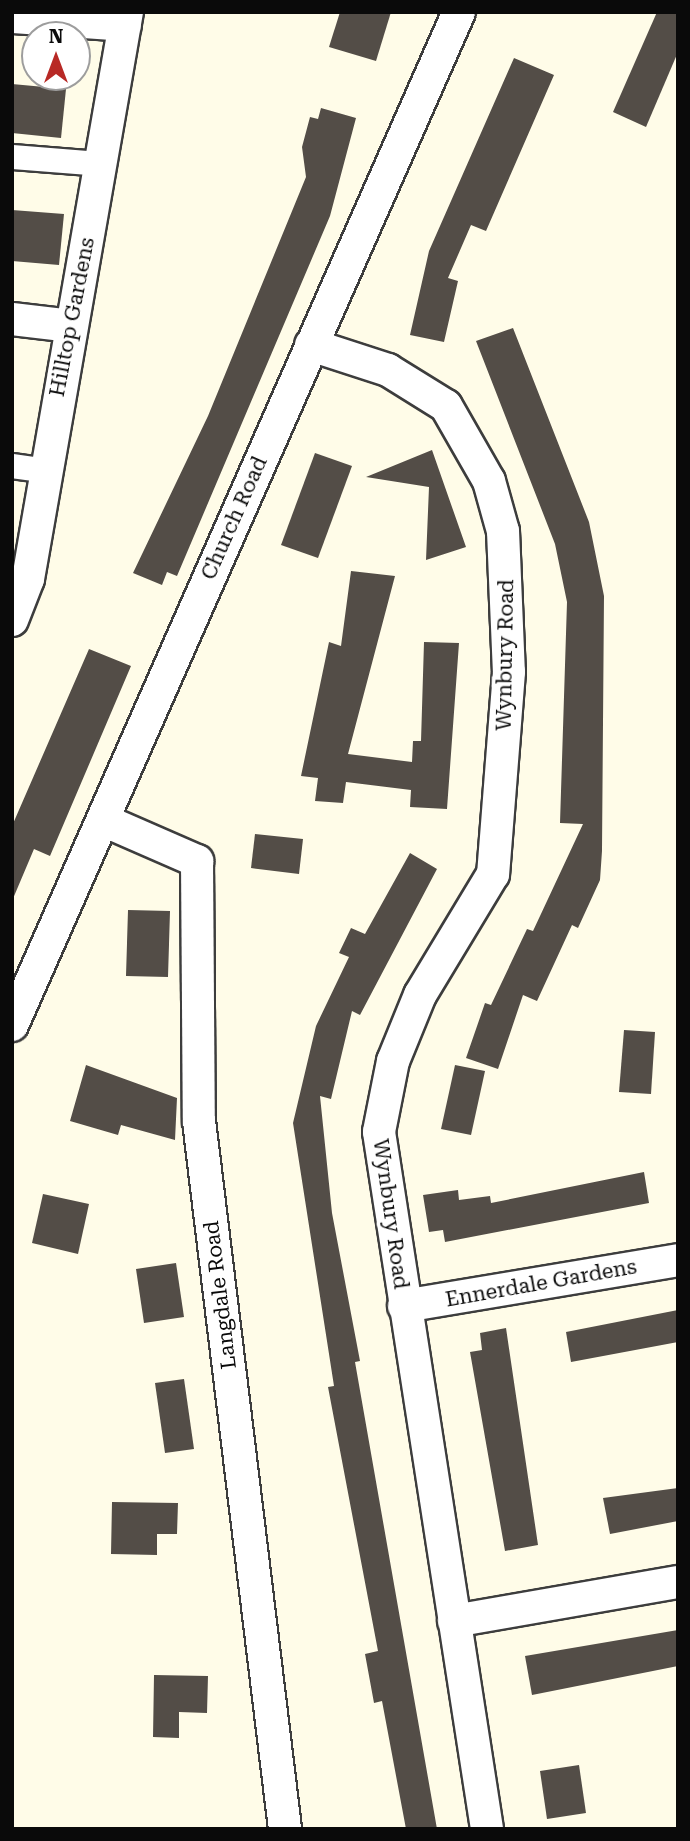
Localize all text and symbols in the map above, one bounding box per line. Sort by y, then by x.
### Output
north arrow [21,21,91,91]
text: N [49,25,63,48]
street label: Hilltop Gardens [44,235,100,399]
street label: Church Road [196,453,272,583]
street label: Wynbury Road [491,579,519,731]
street label: Wynbury Road [368,1137,414,1291]
street label: Langdale Road [198,1219,242,1371]
street label: Ennerdale Gardens [443,1254,639,1312]

